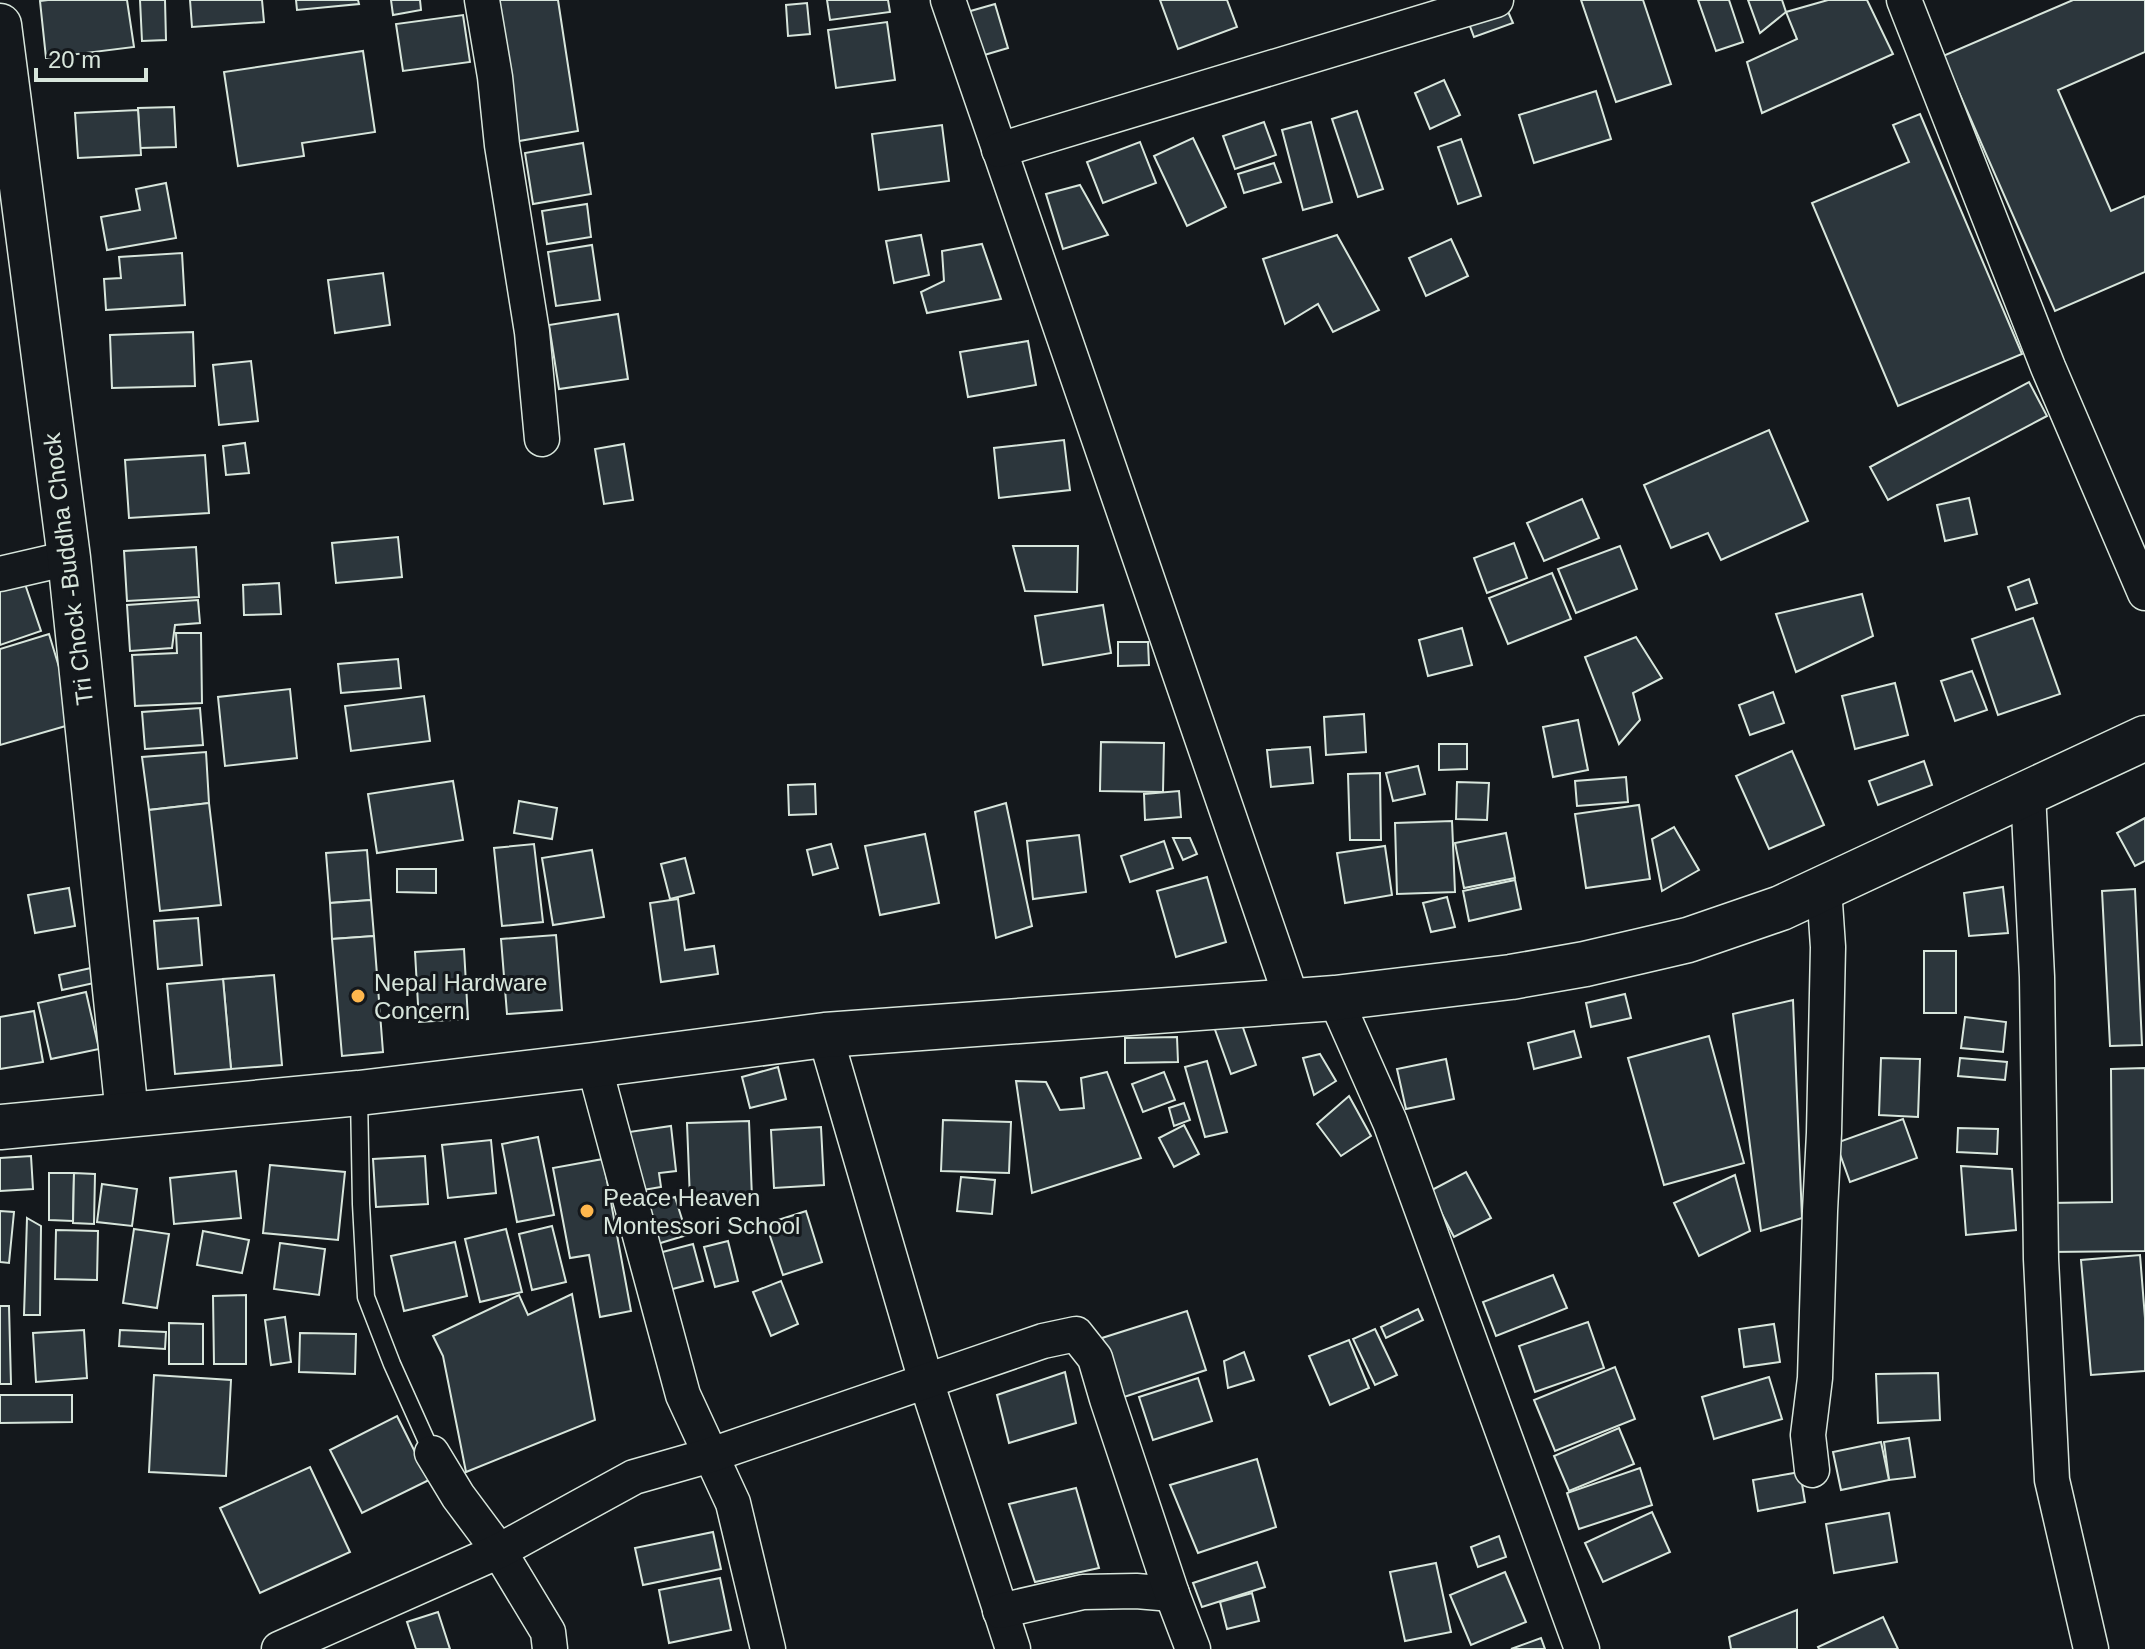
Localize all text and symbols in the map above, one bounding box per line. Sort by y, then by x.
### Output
scale bar [36,32,146,82]
text: 20 m [48,46,101,73]
street label: Tri Chock -Buddha Chock [38,430,98,707]
place label: Nepal Hardware Concern [374,969,547,1024]
marker: Nepal Hardware Concern [349,987,367,1005]
place label: Peace Heaven Montessori School [603,1184,800,1239]
marker: Peace Heaven Montessori School [578,1202,596,1220]

